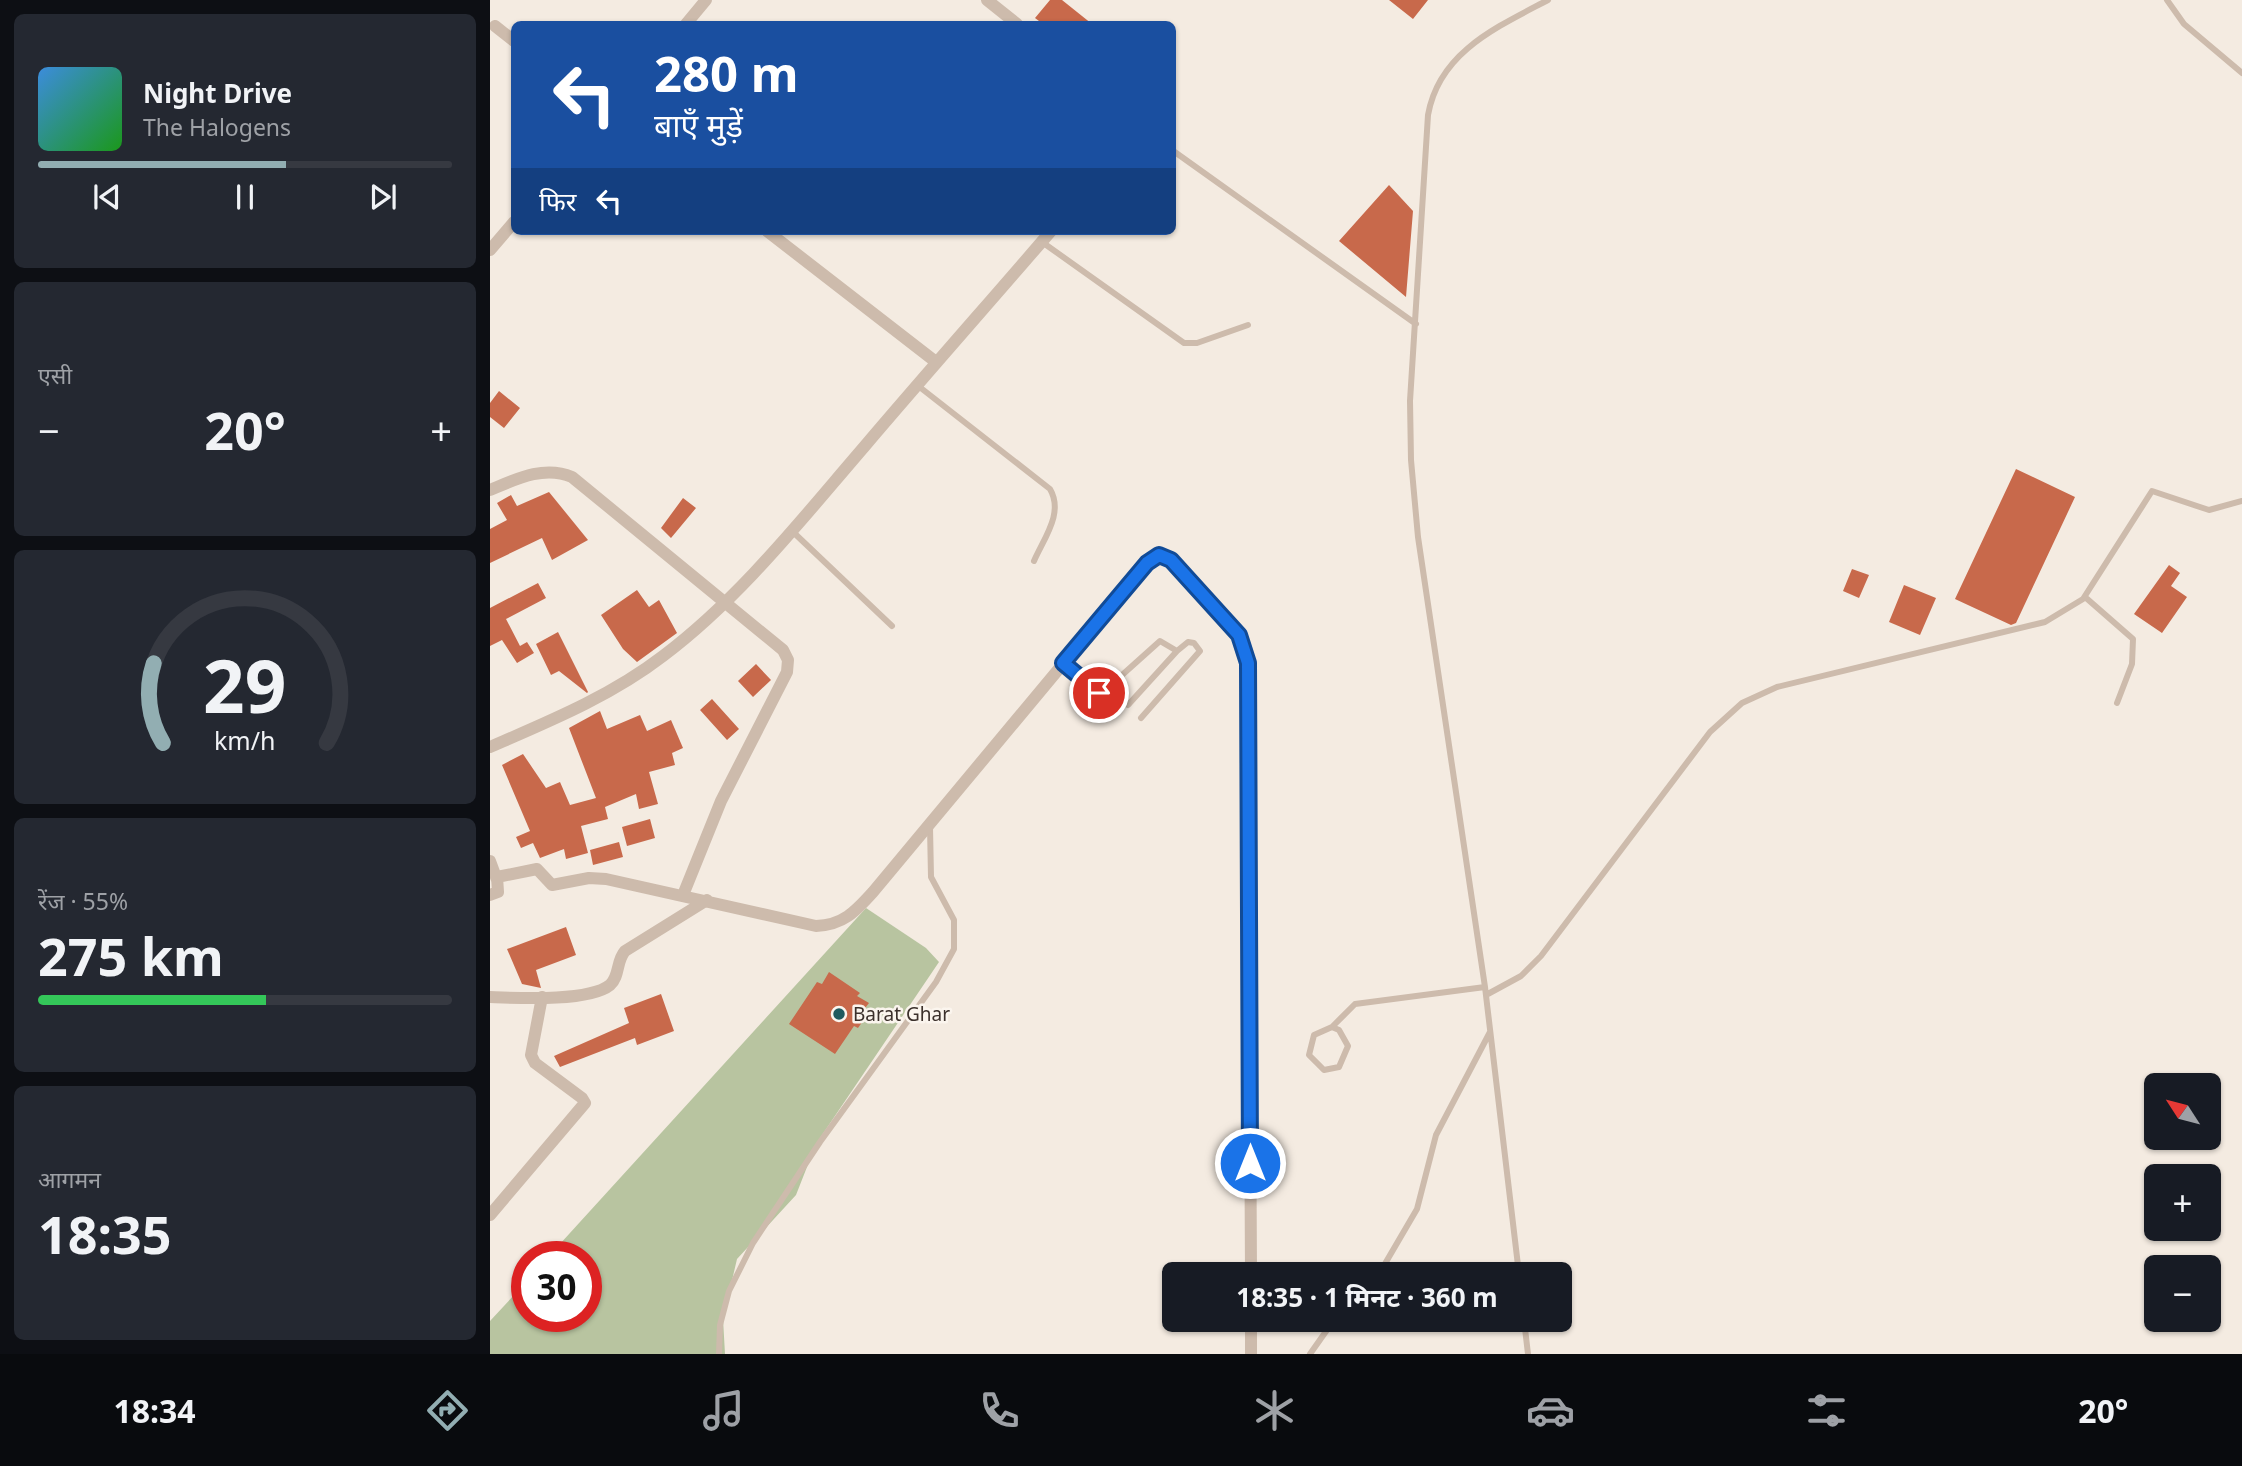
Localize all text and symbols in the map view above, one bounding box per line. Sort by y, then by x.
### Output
text: 280 m [654,40,799,106]
icon: left [539,49,630,140]
text: Night Drive [143,75,292,111]
text: बाएँ मुड़ें [654,103,743,146]
text: The Halogens [143,111,291,143]
icon: previous [88,178,126,216]
icon: pause [226,178,264,216]
icon: next [364,178,402,216]
icon: left [590,182,628,220]
text: फिर [539,183,576,219]
text: एसी [38,359,72,391]
text: 20° [204,394,286,465]
text: − [38,404,60,456]
text: + [430,404,452,456]
text: 29 [203,635,287,734]
pin [1069,663,1129,723]
icon: arrive [1080,674,1118,712]
text: km/h [214,723,276,757]
text: रेंज · 55% [38,885,128,917]
text: 275 km [38,920,224,991]
place label: Barat Ghar [853,1001,950,1027]
marker: Barat Ghar [831,1006,847,1022]
north arrow [2144,1073,2221,1150]
map controls [2144,1073,2221,1332]
position arrow [1213,1126,1287,1200]
text: आगमन [38,1163,101,1195]
button: + [2144,1164,2221,1241]
text: 18:35 [38,1198,172,1269]
speed limit sign: 30 [511,1241,602,1332]
button: − [2144,1255,2221,1332]
text: 18:35 · 1 मिनट · 360 m [1236,1279,1498,1315]
icon: directions [423,1386,472,1435]
icon: music [699,1386,748,1435]
icon: phone [975,1386,1024,1435]
icon: climate [1250,1386,1299,1435]
icon: car [1526,1386,1575,1435]
icon: filters [1802,1386,1851,1435]
text: 18:34 [113,1389,196,1432]
text: 20° [2078,1389,2128,1432]

